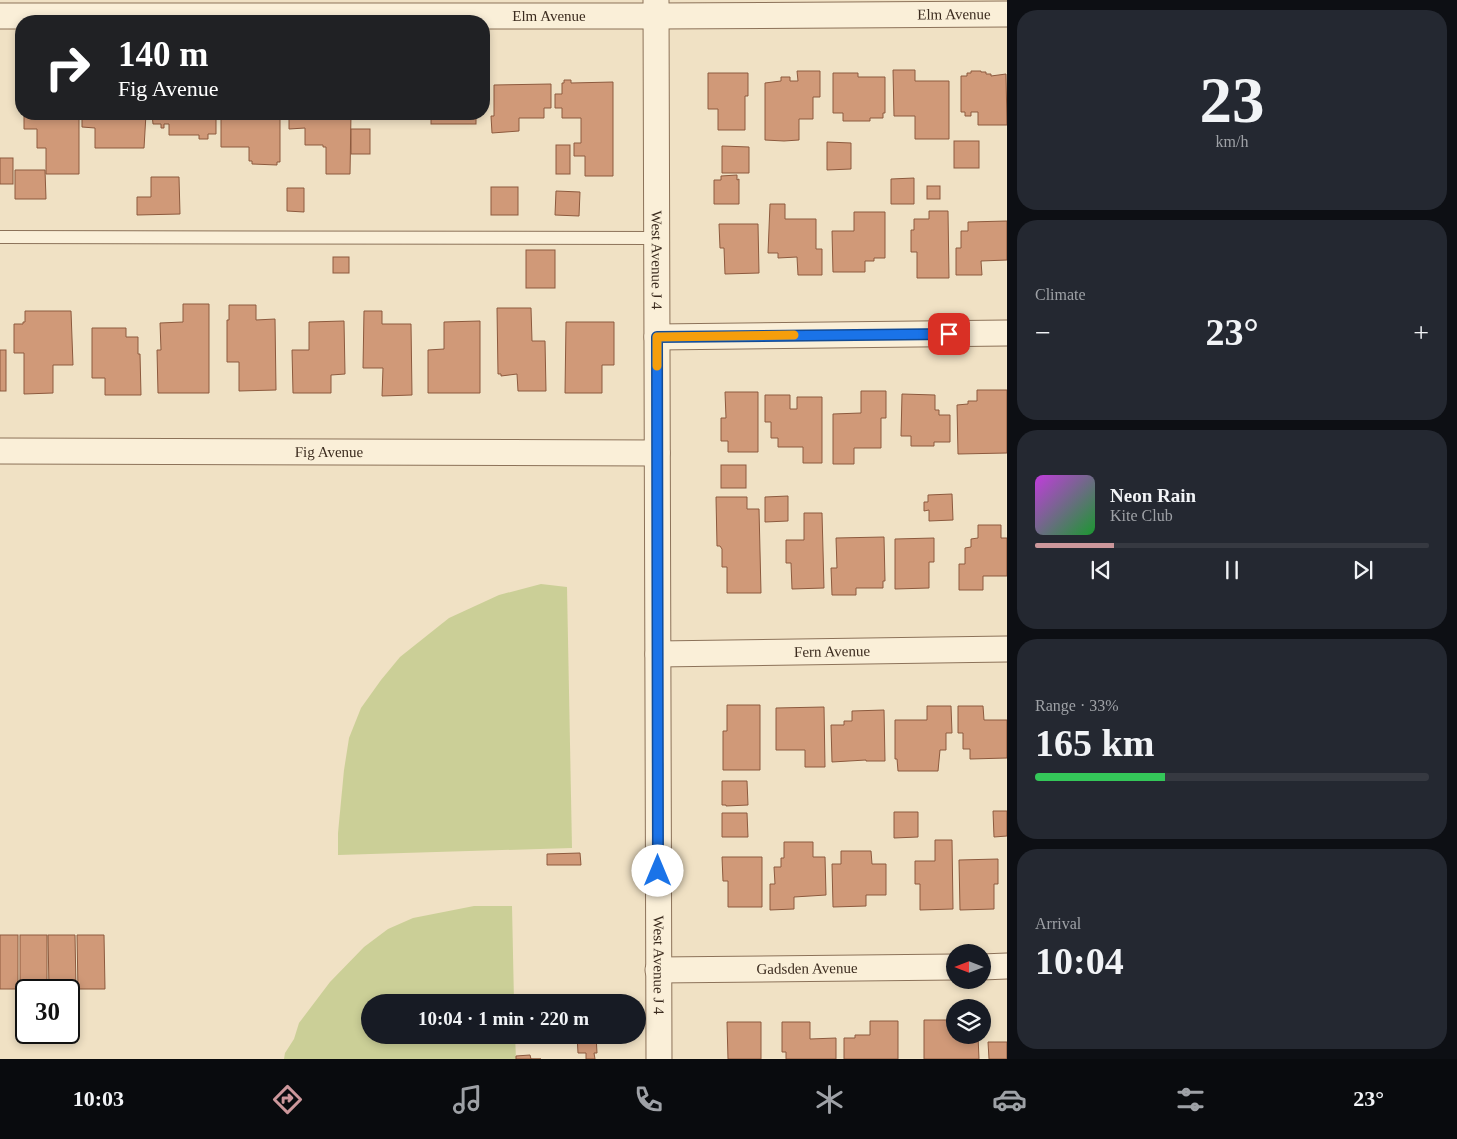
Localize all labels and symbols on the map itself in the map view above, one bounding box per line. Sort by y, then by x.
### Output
street label: Elm Avenue [917,6,991,23]
street label: Elm Avenue [512,8,586,24]
street label: West Avenue J 4 [649,210,665,310]
pin [928,313,970,355]
street label: Fig Avenue [295,444,364,460]
street label: Fern Avenue [794,643,870,660]
position arrow [631,844,683,896]
street label: West Avenue J 4 [651,915,667,1015]
north arrow [946,944,991,989]
street label: Gadsden Avenue [756,960,858,977]
speed limit sign: 30 [15,979,80,1044]

